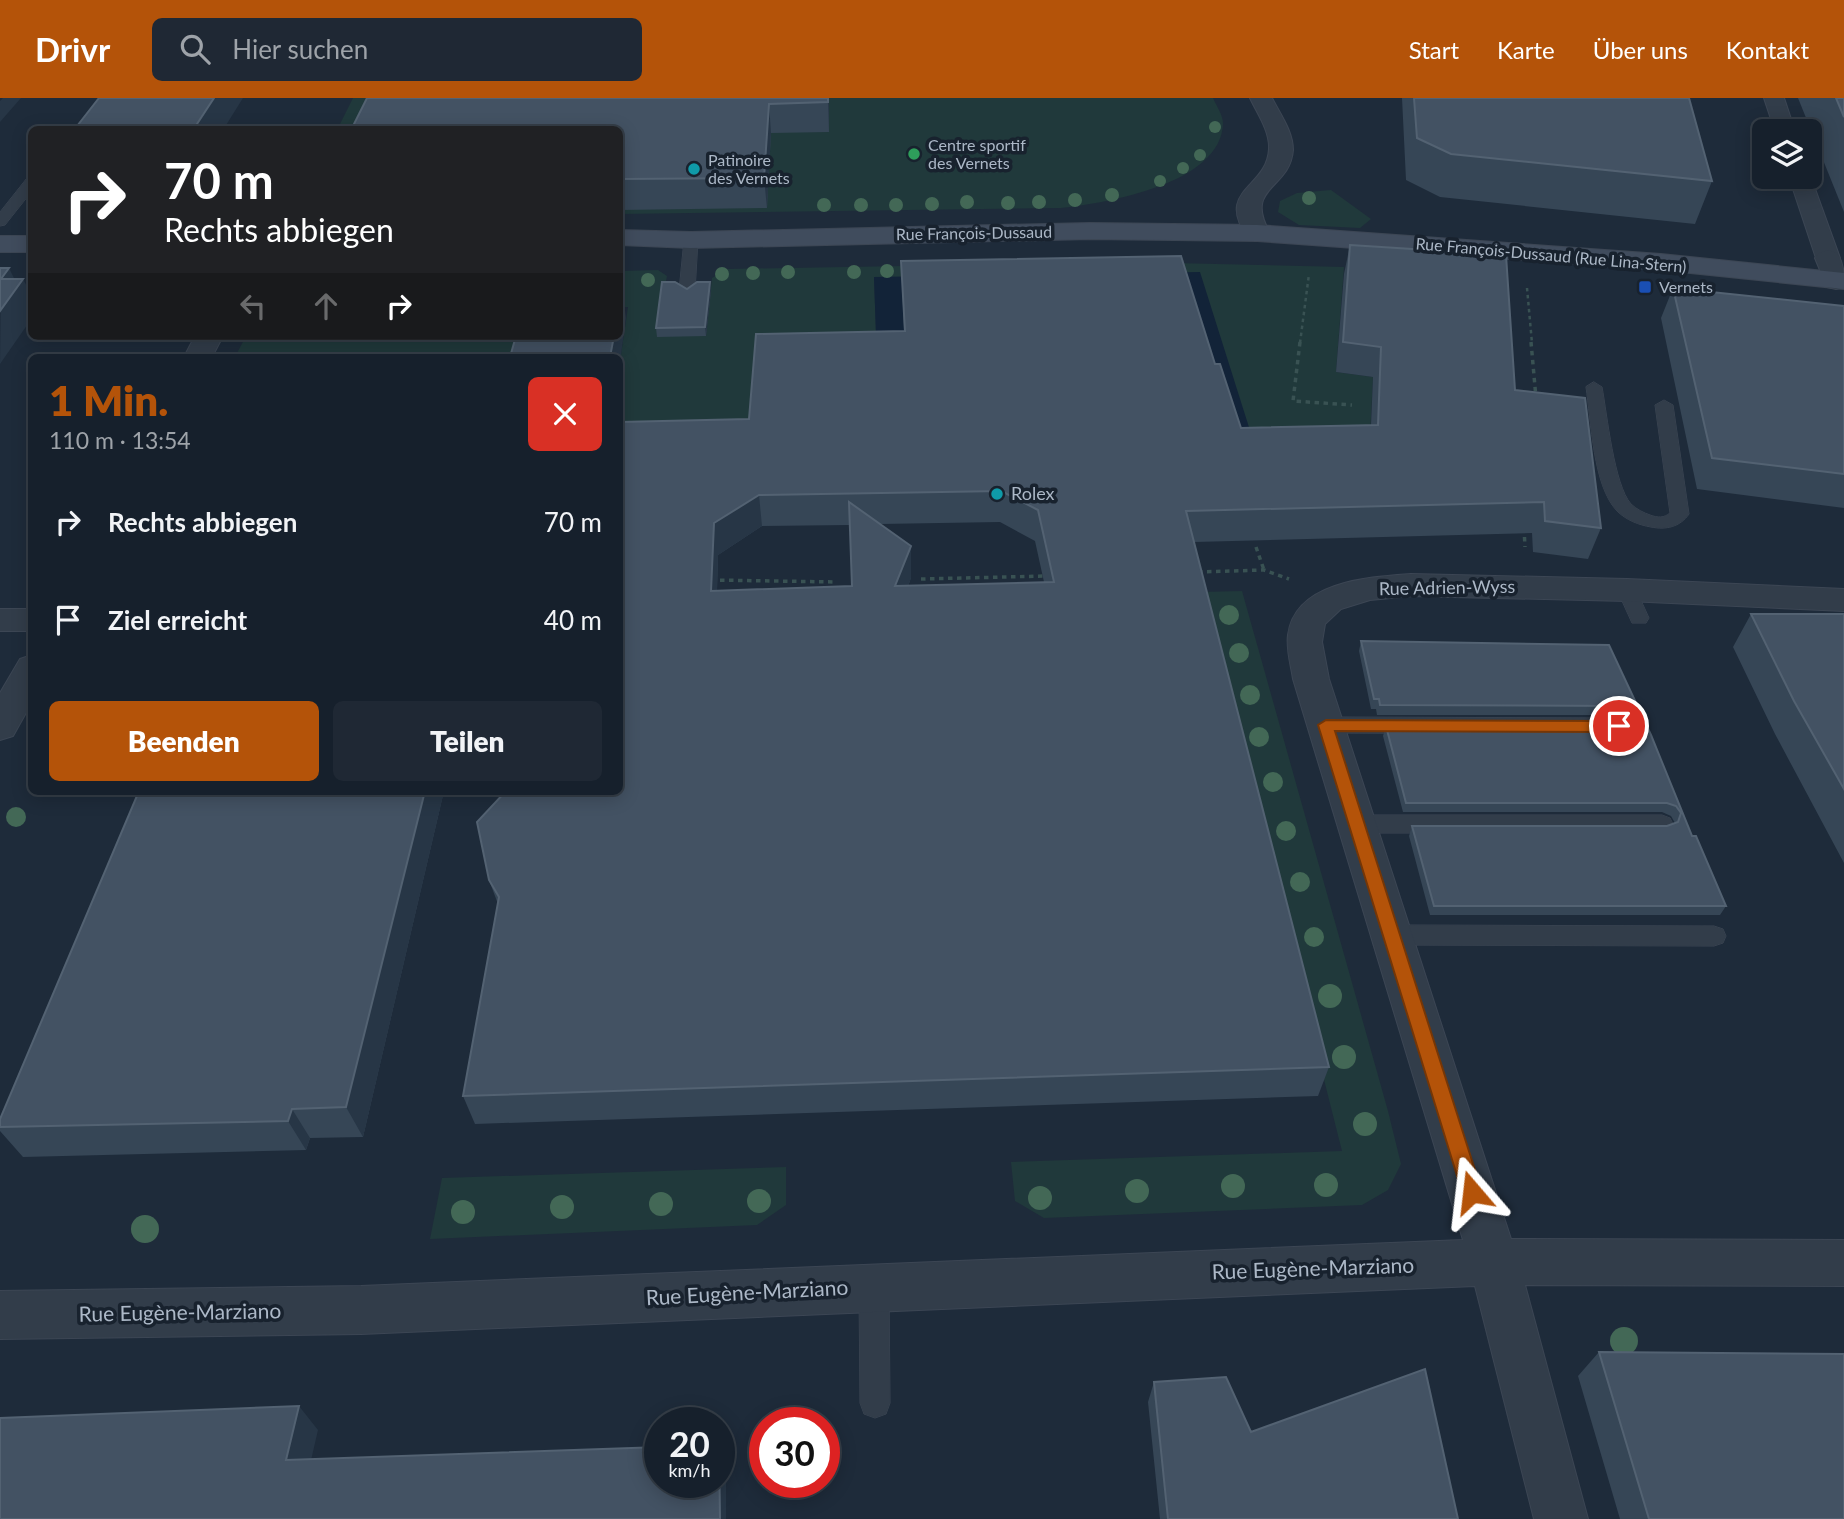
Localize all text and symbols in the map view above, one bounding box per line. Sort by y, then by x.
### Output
search box [152,18,642,81]
text: Drivr [35,29,110,69]
icon: search [176,30,214,68]
text: Hier suchen [232,33,368,65]
text: Start [1409,35,1459,64]
text: Karte [1497,35,1555,64]
text: Über uns [1593,35,1688,64]
text: Kontakt [1726,35,1809,64]
map controls [1752,119,1822,189]
button: layers [1752,119,1822,189]
place label: Centre sportif des Vernets [928,135,1026,172]
marker: Centre sportif des Vernets [906,146,922,162]
place label: Patinoire des Vernets [708,150,790,187]
text: 70 m [164,151,274,209]
icon: right [49,154,140,245]
marker: Patinoire des Vernets [686,161,702,177]
text: Rechts abbiegen [164,210,394,249]
street label: Rue François-Dussaud [896,222,1052,243]
street label: Rue François-Dussaud (Rue Lina-Stern) [1415,233,1687,276]
place label: Vernets [1659,277,1713,296]
marker: Vernets [1637,279,1653,295]
icon: left [234,287,272,325]
icon: ahead [307,287,345,325]
icon: right [380,287,418,325]
text: 1 Min. [49,375,168,425]
button: close [528,377,602,451]
text: 110 m · 13:54 [49,426,191,454]
place label: Rolex [1011,482,1055,504]
marker: Rolex [989,486,1005,502]
icon: right [49,503,87,541]
text: Rechts abbiegen [108,506,297,538]
text: 70 m [544,506,602,538]
street label: Rue Adrien-Wyss [1379,575,1516,599]
icon: arrive [49,601,87,639]
text: Ziel erreicht [108,604,247,636]
text: 40 m [544,604,602,636]
pin [1589,696,1649,756]
button: Beenden [49,701,319,781]
button: Teilen [333,701,602,781]
icon: arrive [1600,707,1638,745]
position arrow [1435,1155,1509,1229]
street label: Rue Eugène-Marziano [1211,1251,1415,1284]
street label: Rue Eugène-Marziano [645,1274,849,1309]
street label: Rue Eugène-Marziano [78,1297,282,1326]
speed limit sign: 30 [749,1407,840,1498]
text: 20 [669,1422,710,1464]
text: km/h [668,1459,711,1481]

